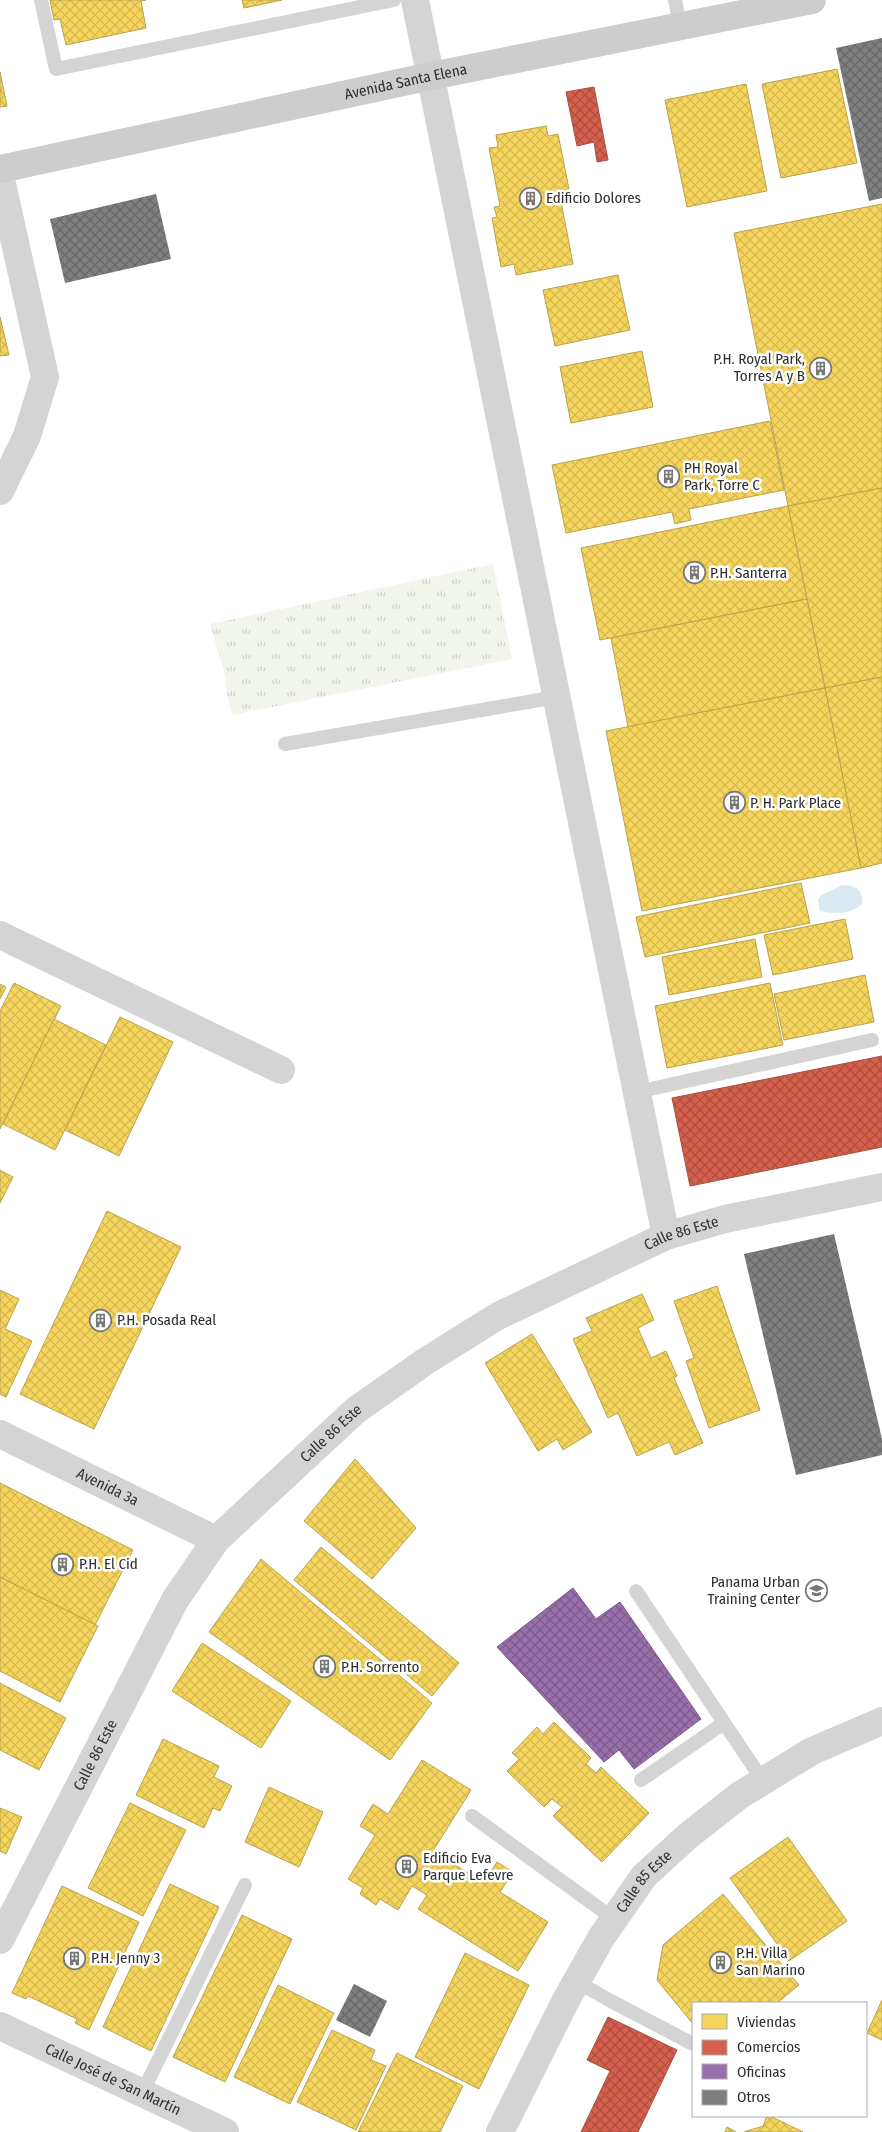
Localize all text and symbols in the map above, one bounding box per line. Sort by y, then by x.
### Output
street label: Avenida Santa Elena [343,60,468,103]
building icon: Edificio Dolores [518,186,542,210]
place label: Edificio Dolores [546,189,641,207]
place label: P.H. Royal Park, Torres A y B [713,350,805,385]
building icon: P.H. Royal Park, Torres A y B [809,356,833,380]
place label: PH Royal Park, Torre C [684,459,760,494]
building icon: PH Royal Park, Torre C [656,465,680,489]
building icon: P.H. Santerra [682,561,706,585]
place label: P.H. Santerra [710,564,787,582]
building icon: P. H. Park Place [722,791,746,815]
place label: P. H. Park Place [750,794,841,812]
street label: Calle 86 Este [641,1212,721,1254]
building icon: P.H. Posada Real [89,1308,113,1332]
place label: P.H. Posada Real [117,1311,216,1329]
street label: Calle 86 Este [296,1400,365,1466]
street label: Avenida 3a [74,1464,142,1510]
building icon: P.H. El Cid [51,1552,75,1576]
place label: P.H. El Cid [79,1555,138,1573]
place label: Panama Urban Training Center [707,1573,801,1608]
school or university icon: Panama Urban Training Center [804,1579,828,1603]
building icon: P.H. Sorrento [313,1655,337,1679]
place label: P.H. Sorrento [341,1658,419,1676]
street label: Calle 86 Este [69,1716,121,1794]
street label: Calle 85 Este [612,1846,675,1916]
place label: Edificio Eva Parque Lefevre [423,1849,513,1884]
building icon: Edificio Eva Parque Lefevre [395,1855,419,1879]
place label: P.H. Villa San Marino [736,1944,805,1979]
building icon: P.H. Jenny 3 [63,1946,87,1970]
place label: P.H. Jenny 3 [91,1949,160,1967]
building icon: P.H. Villa San Marino [708,1950,732,1974]
legend [692,2002,867,2117]
text: Viviendas [737,2013,796,2031]
text: Comercios [737,2038,800,2056]
street label: Calle José de San Martín [42,2040,184,2119]
text: Oficinas [737,2063,786,2081]
text: Otros [737,2088,770,2106]

